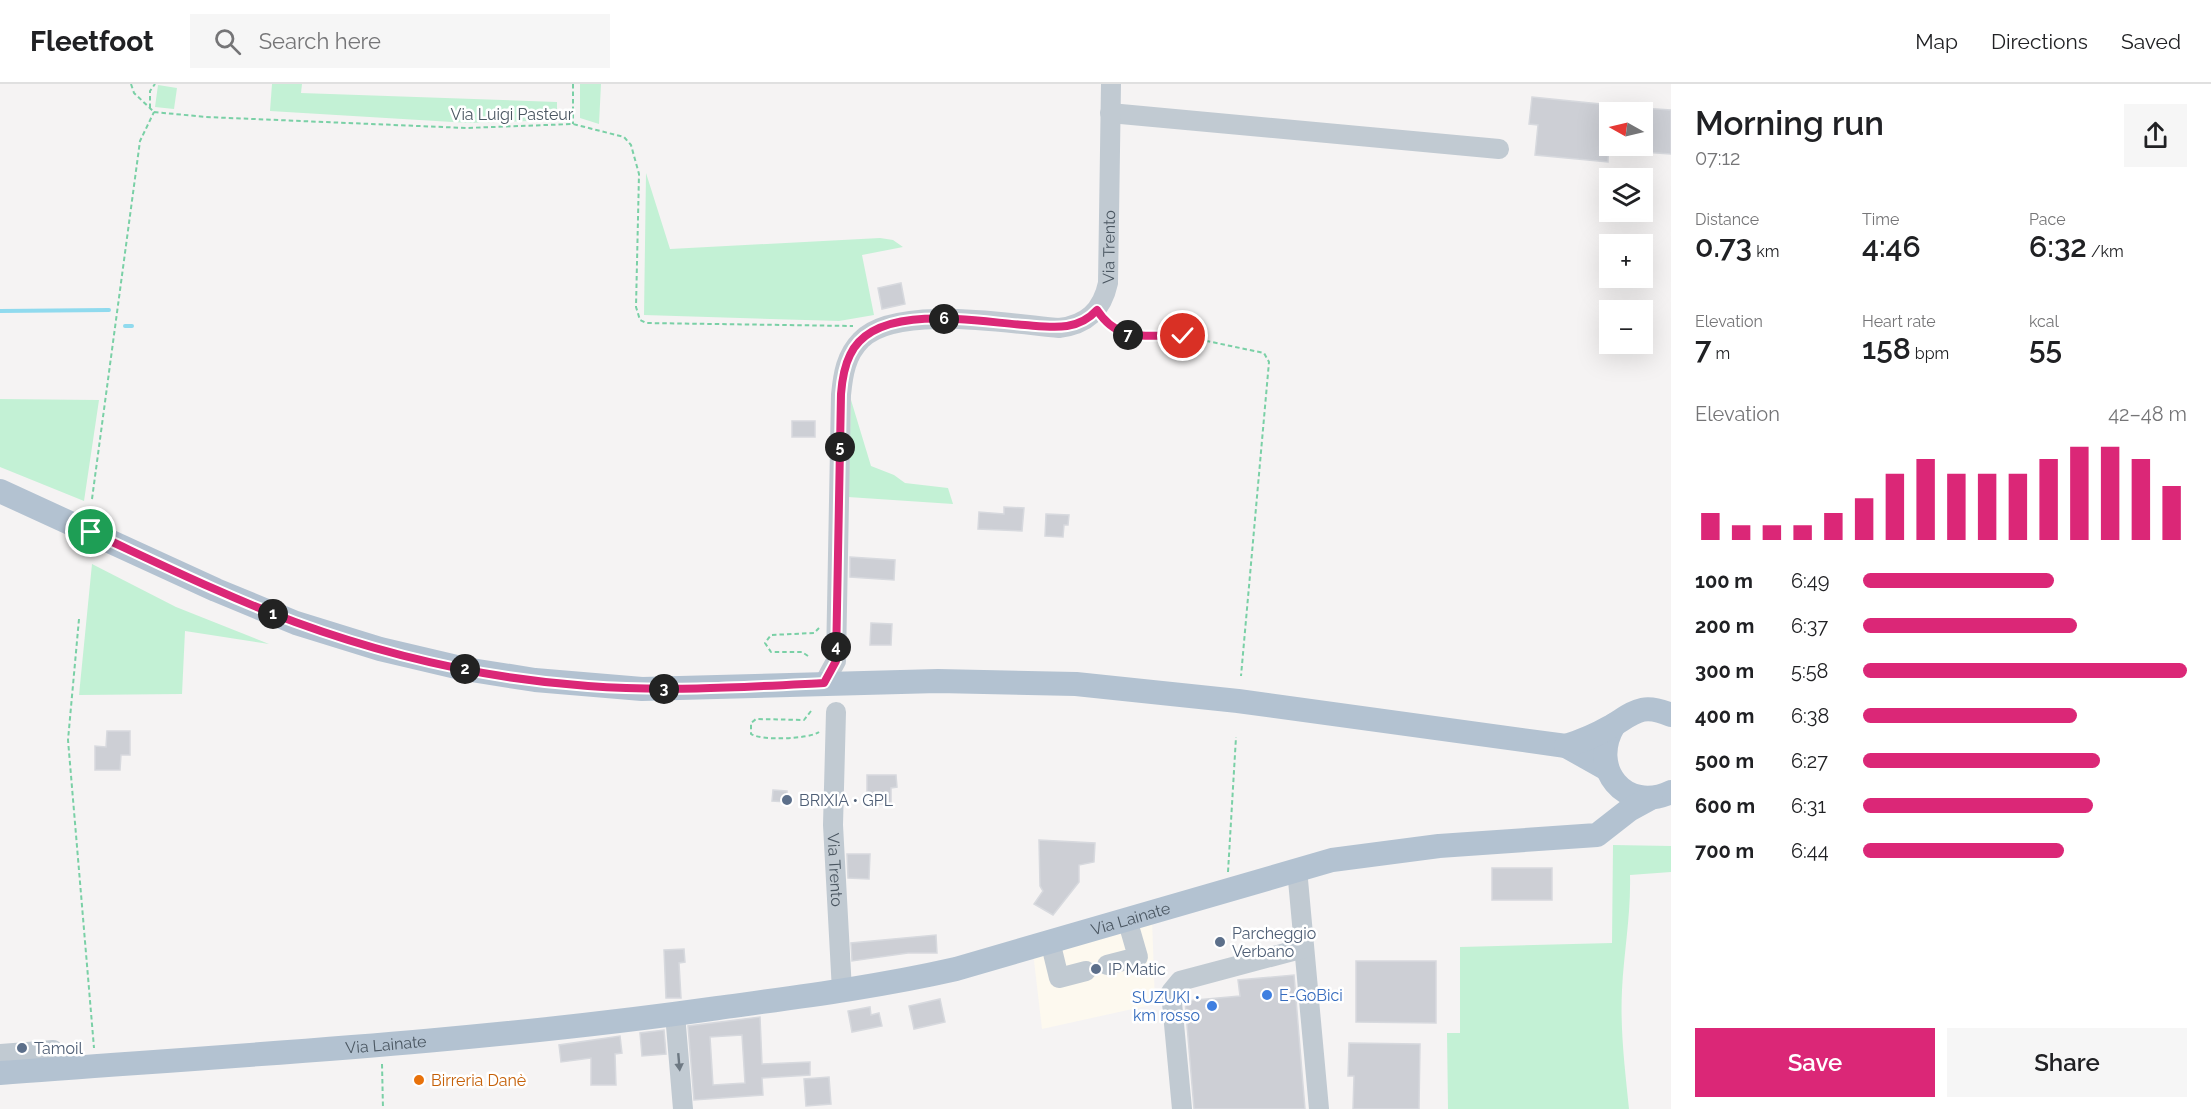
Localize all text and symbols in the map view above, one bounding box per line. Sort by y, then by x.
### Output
search box [190,14,610,68]
text: Fleetfoot [30,25,154,58]
icon: search [211,25,244,58]
text: Search here [259,28,381,54]
text: Map [1915,29,1958,54]
text: Directions [1991,29,2088,54]
text: Saved [2121,29,2181,54]
north arrow [1599,102,1653,156]
map controls [1599,102,1653,354]
text: Morning run [1695,104,1884,143]
button: share [2124,104,2187,167]
street label: Via Luigi Pasteur [451,105,574,124]
text: 07:12 [1695,146,1741,170]
button: layers [1599,168,1653,222]
street label: Via Trento [1099,210,1119,284]
text: Distance [1695,210,1759,229]
text: Time [1862,210,1899,229]
text: Pace [2029,210,2066,229]
text: 0.73 [1695,229,1752,264]
text: 4:46 [1862,229,1921,264]
text: 6:32 [2029,229,2087,264]
button: + [1599,234,1653,288]
text: km [1752,242,1779,261]
text: /km [2087,242,2124,261]
button: − [1599,300,1653,354]
pin: 6 [929,304,959,334]
text: 6 [939,309,949,328]
pin [1157,310,1208,361]
text: Elevation [1695,312,1763,331]
text: Heart rate [1862,312,1936,331]
text: kcal [2029,312,2059,331]
icon: check [1166,319,1199,352]
pin: 7 [1113,320,1143,350]
text: 7 [1124,325,1132,344]
text: 7 [1695,331,1711,366]
text: 158 [1862,331,1911,366]
text: 55 [2029,331,2062,366]
text: m [1711,344,1730,363]
text: bpm [1911,344,1949,363]
text: Elevation [1695,402,1780,426]
text: 42–48 m [2108,402,2187,426]
pin: 5 [825,432,855,462]
text: 5 [836,437,844,456]
pin [65,506,116,557]
icon: arrive [74,515,107,548]
text: 100 m [1695,569,1753,593]
text: 6:49 [1791,569,1829,593]
pin: 1 [258,599,288,629]
text: 1 [269,604,277,623]
text: 200 m [1695,614,1754,638]
text: 6:37 [1791,614,1828,638]
pin: 4 [821,632,851,662]
text: 4 [831,637,841,656]
pin: 2 [450,654,480,684]
text: 2 [460,659,470,678]
text: 300 m [1695,659,1754,683]
text: 5:58 [1791,659,1828,683]
pin: 3 [649,674,679,704]
text: 3 [660,679,668,698]
text: 400 m [1695,704,1754,728]
text: 6:38 [1791,704,1829,728]
text: 500 m [1695,749,1754,773]
text: 6:27 [1791,749,1828,773]
place label: BRIXIA • GPL [799,791,894,810]
marker: BRIXIA • GPL [780,793,794,807]
text: 600 m [1695,794,1755,818]
text: 6:31 [1791,794,1826,818]
street label: Via Trento [823,833,846,907]
text: 700 m [1695,839,1754,863]
text: 6:44 [1791,839,1829,863]
street label: Via Lainate [1089,898,1172,939]
place label: Parcheggio Verbano [1232,924,1316,961]
marker: Parcheggio Verbano [1213,935,1227,949]
place label: IP Matic [1108,960,1166,979]
marker: IP Matic [1089,962,1103,976]
place label: E-GoBici [1279,986,1343,1005]
place label: SUZUKI • km rosso [1132,988,1200,1025]
marker: E-GoBici [1260,988,1274,1002]
marker: SUZUKI • km rosso [1205,999,1219,1013]
button: Save [1695,1028,1935,1097]
button: Share [1947,1028,2187,1097]
street label: Via Lainate [345,1032,427,1058]
place label: Tamoil [34,1039,84,1058]
marker: Tamoil [15,1041,29,1055]
one-way arrow [674,1052,684,1071]
place label: Birreria Danè [431,1071,526,1090]
marker: Birreria Danè [412,1073,426,1087]

